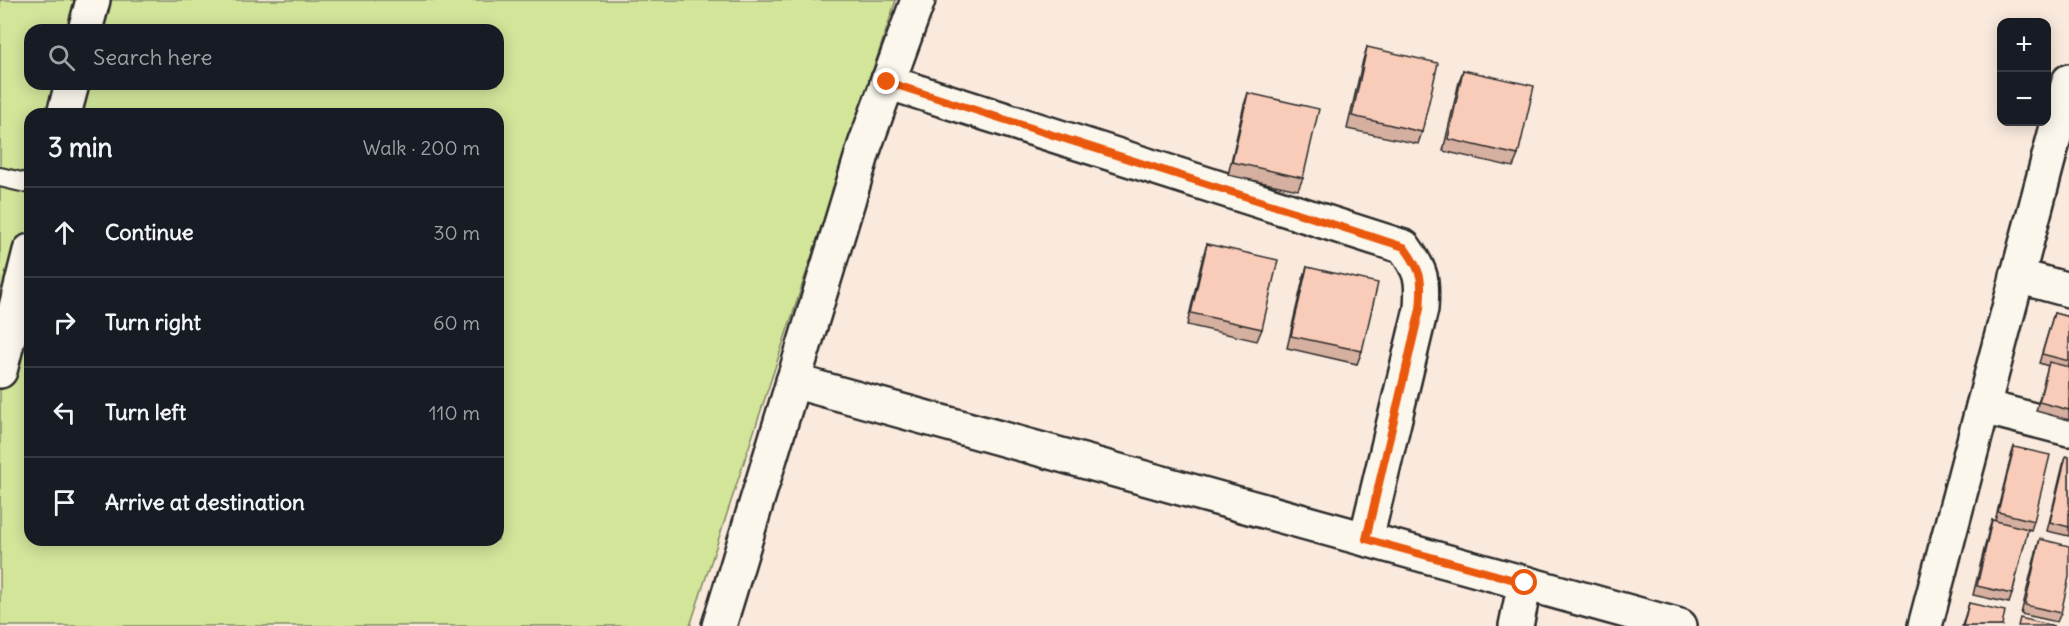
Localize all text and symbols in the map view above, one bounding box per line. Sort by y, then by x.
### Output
map controls [1997,18,2051,126]
button: + [1997,18,2051,72]
search box [24,24,504,90]
icon: search [45,41,78,74]
text: Search here [93,43,212,71]
route end [873,68,899,94]
button: − [1997,72,2051,126]
text: 3 min [48,131,113,164]
text: Walk · 200 m [363,135,480,160]
icon: ahead [48,216,81,249]
text: Continue [105,218,194,246]
text: 30 m [433,220,480,245]
icon: right [48,306,81,339]
text: Turn right [105,308,201,336]
text: 60 m [433,310,480,335]
icon: left [48,396,81,429]
text: Turn left [105,398,186,426]
text: 110 m [429,400,480,425]
icon: arrive [48,486,81,519]
text: Arrive at destination [105,488,305,516]
route start [1511,569,1537,595]

